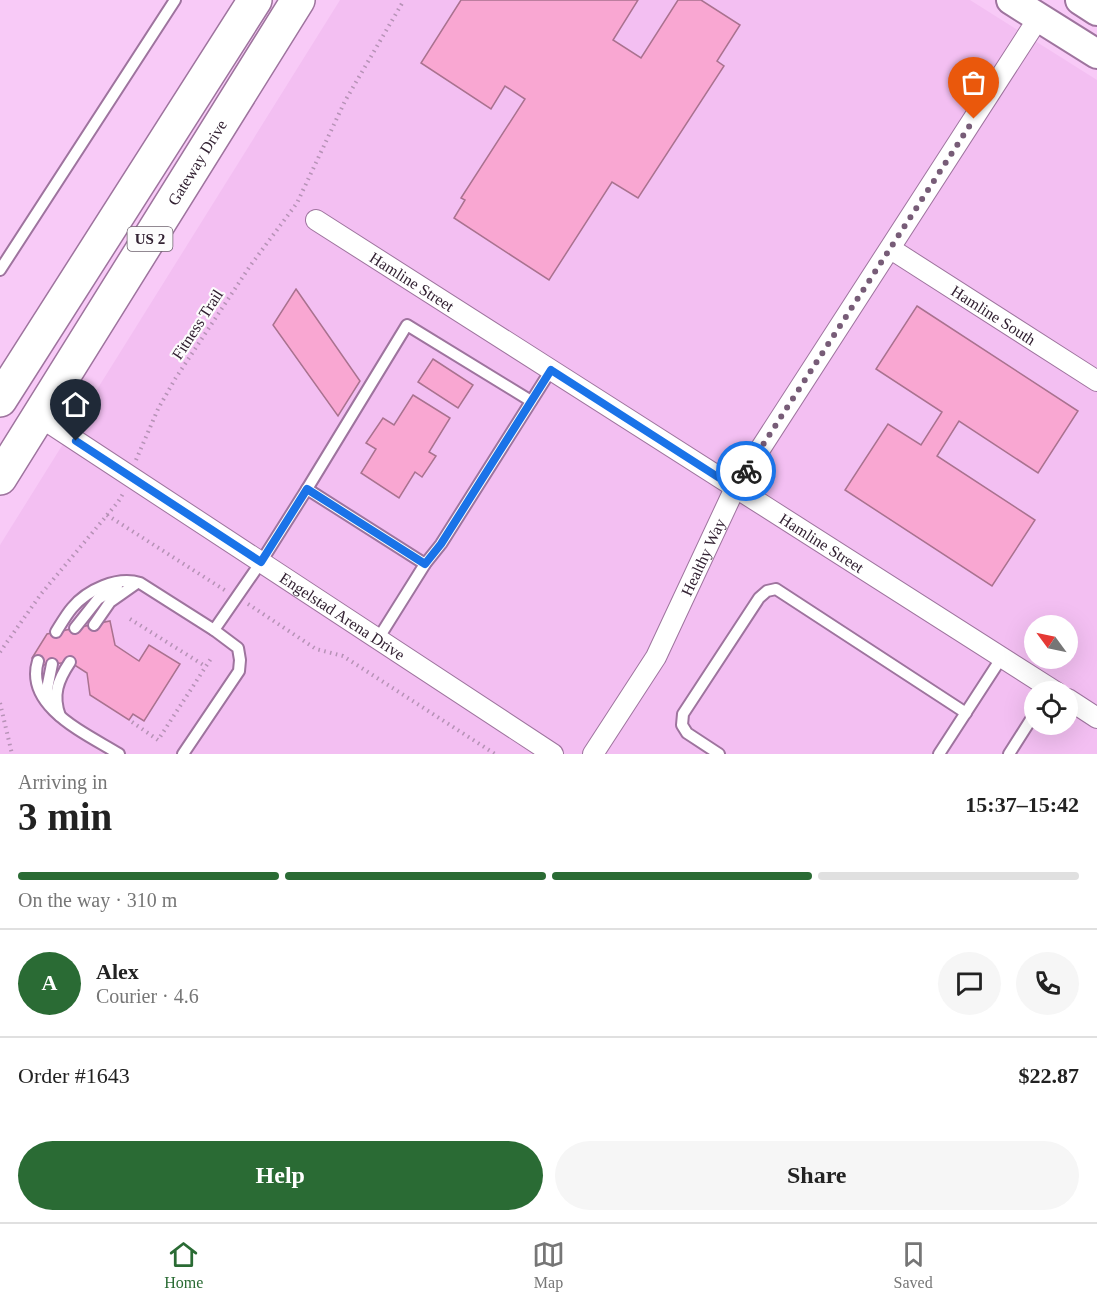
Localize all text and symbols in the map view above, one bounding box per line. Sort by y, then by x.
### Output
pin [948,57,999,119]
icon: bag [957,66,990,99]
street label: Gateway Drive [164,117,230,208]
road number: US 2 [128,227,172,251]
street label: Hamline Street [367,249,458,315]
street label: Hamline South [948,282,1039,348]
street label: Fitness Trail [169,286,227,362]
pin [50,379,101,441]
icon: home [59,388,92,421]
courier [716,441,776,501]
icon: bike [730,455,763,488]
street label: Hamline Street [776,510,867,576]
street label: Healthy Way [678,516,729,599]
street label: Engelstad Arena Drive [277,569,408,663]
north arrow [1024,615,1078,669]
map controls [1024,615,1078,735]
button: locate [1024,681,1078,735]
text: Arriving in [18,771,107,793]
text: 15:37–15:42 [965,792,1079,817]
text: 3 min [18,795,112,838]
text: On the way · 310 m [18,889,177,911]
button: chat [938,952,1001,1015]
button: phone [1016,952,1079,1015]
text: Alex [96,959,139,984]
text: A [42,970,57,995]
text: Courier · 4.6 [96,985,199,1007]
text: Order #1643 [18,1063,130,1088]
text: $22.87 [1019,1063,1079,1088]
button: Help [18,1141,543,1210]
button: Share [555,1141,1079,1210]
tab: Home [164,1238,203,1292]
tab: Map [532,1238,565,1292]
tab: Saved [894,1238,933,1292]

